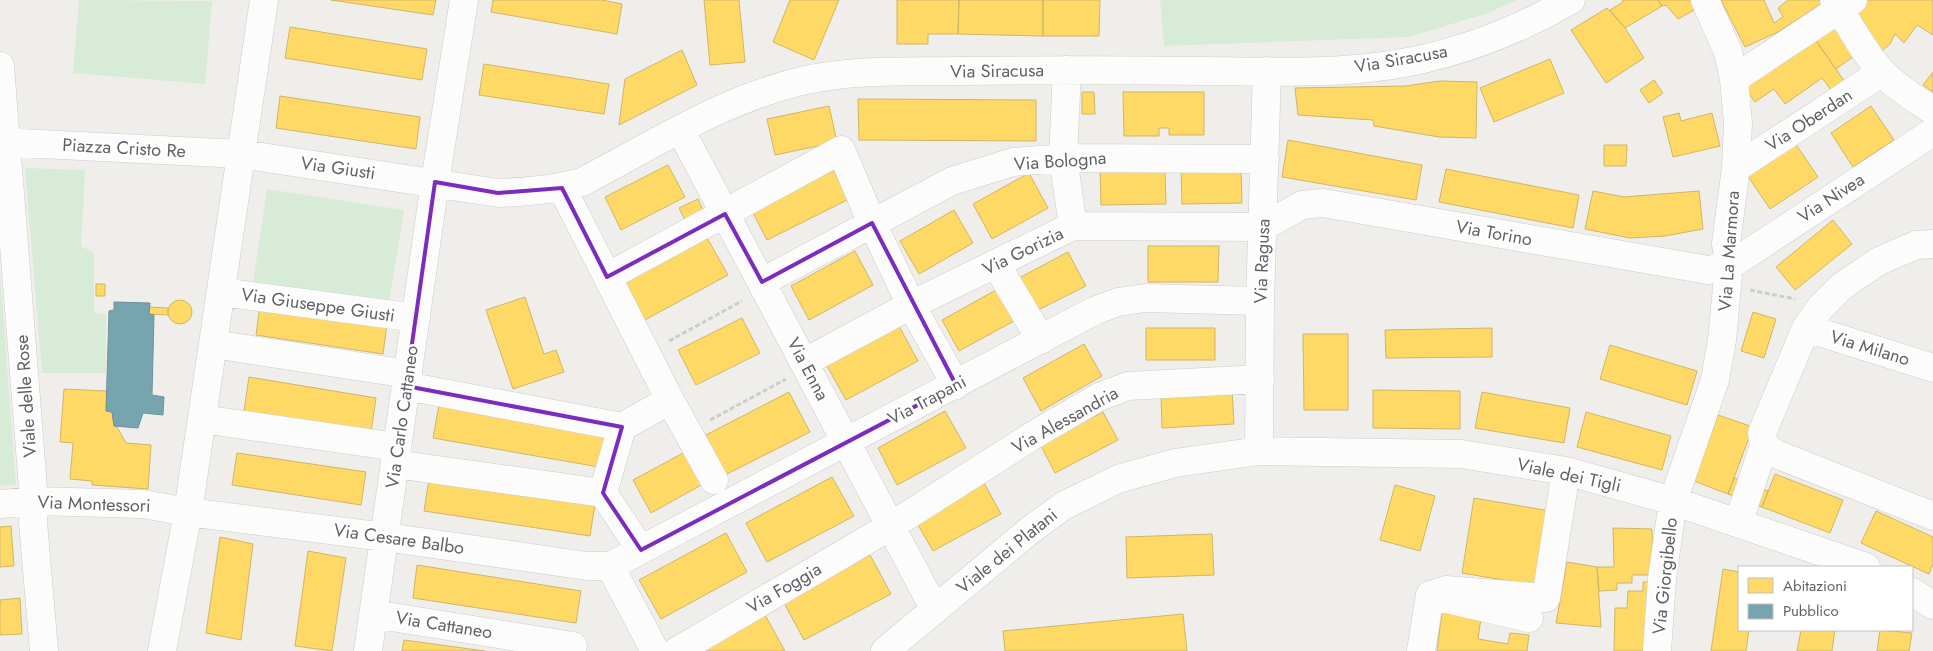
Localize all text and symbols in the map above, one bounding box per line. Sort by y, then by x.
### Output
street label: Via Siracusa [1352,38,1450,80]
street label: Via Siracusa [950,57,1044,85]
street label: Via Oberdan [1760,82,1858,158]
street label: Piazza Cristo Re [62,132,186,164]
street label: Via Bologna [1013,145,1107,177]
street label: Via Giusti [299,150,377,186]
street label: Via Nivea [1793,167,1869,229]
street label: Via La Marmora [1712,190,1746,312]
street label: Via Torino [1454,213,1534,253]
street label: Via Ragusa [1248,218,1276,304]
street label: Via Gorizia [978,220,1068,282]
street label: Via Giuseppe Giusti [240,281,396,329]
street label: Via Milano [1827,324,1913,372]
street label: Via Enna [781,333,835,405]
street label: Viale delle Rose [9,334,43,458]
street label: Via Carlo Cattaneo [379,344,425,490]
street label: Via Trapani [883,368,971,432]
street label: Via Alessandria [1007,380,1123,460]
street label: Viale dei Tigli [1515,451,1623,499]
street label: Via Montessori [37,489,151,519]
street label: Viale dei Platani [951,502,1063,600]
street label: Via Giorgibello [1646,516,1684,636]
street label: Via Cesare Balbo [332,517,466,561]
street label: Via Foggia [742,556,826,620]
legend [1738,566,1913,631]
text: Abitazioni [1783,575,1847,597]
text: Pubblico [1783,600,1839,622]
street label: Via Cattaneo [394,605,494,645]

